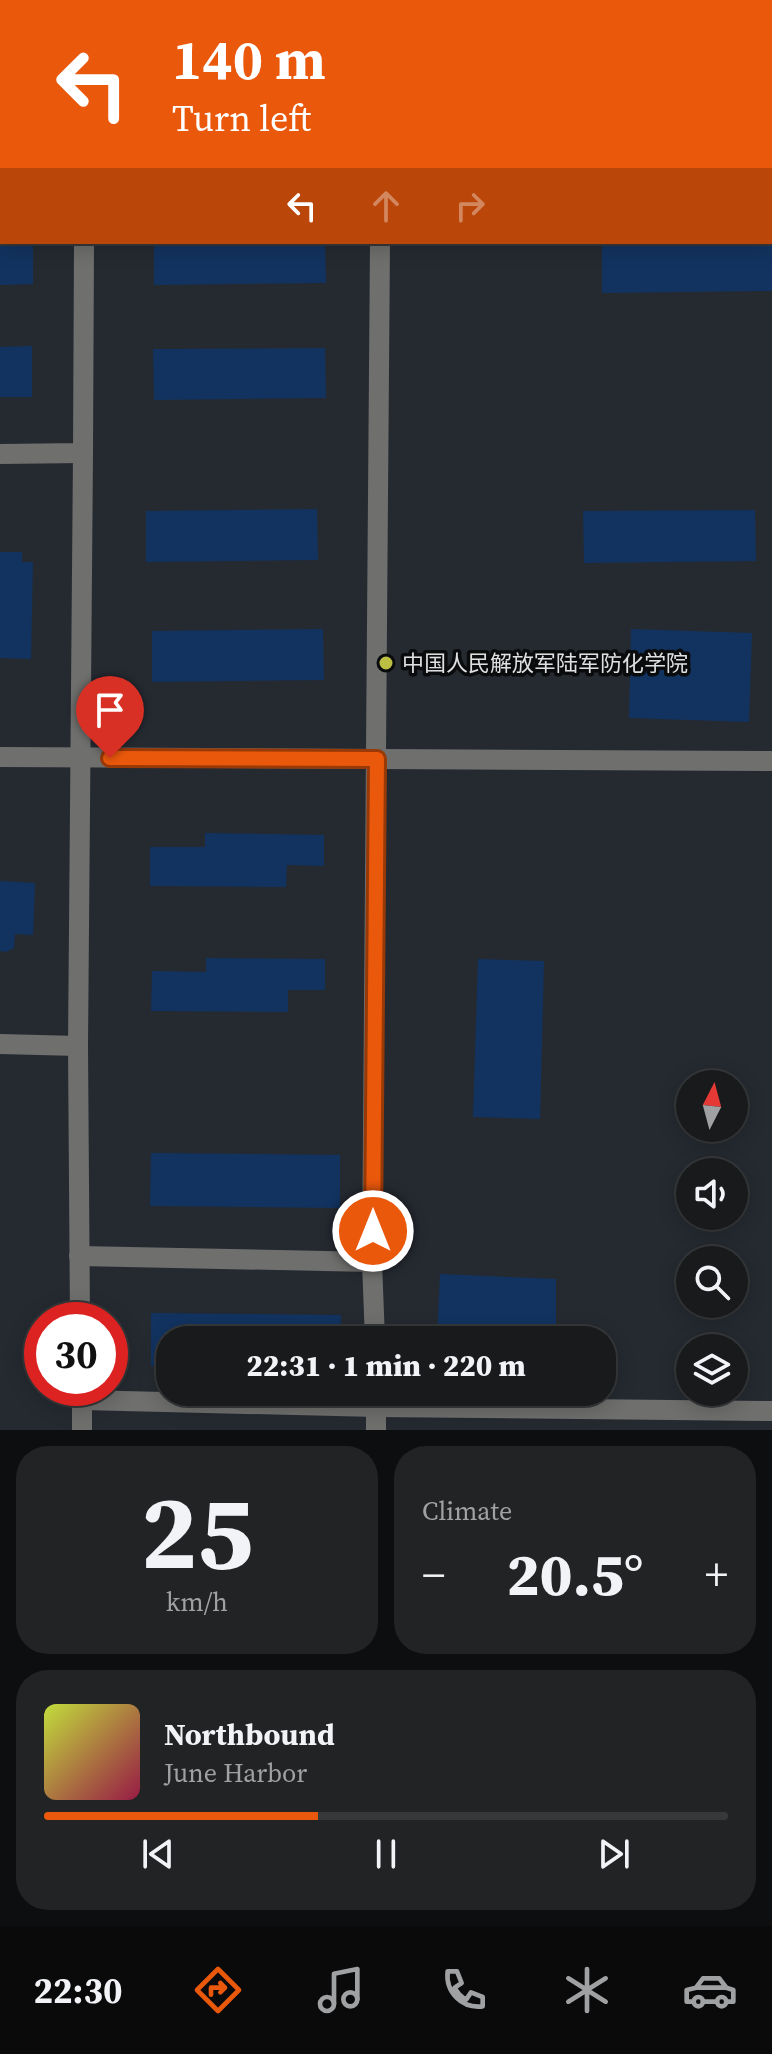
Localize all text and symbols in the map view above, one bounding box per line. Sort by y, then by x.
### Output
text: 140 m [172,21,326,98]
icon: left [40,32,144,136]
text: Turn left [172,94,311,143]
icon: left [280,184,324,228]
icon: ahead [364,184,408,228]
icon: right [448,184,492,228]
place label: 中国人民解放军陆军防化学院 [402,648,688,678]
marker: 中国人民解放军陆军防化学院 [377,654,395,672]
pin [76,676,144,758]
icon: arrive [88,688,132,732]
north arrow [676,1070,748,1142]
map controls [676,1070,748,1406]
button: sound [676,1158,748,1230]
position arrow [331,1189,415,1273]
button: search [676,1246,748,1318]
speed limit sign: 30 [24,1302,128,1406]
button: layers [676,1334,748,1406]
text: 22:31 · 1 min · 220 m [246,1345,526,1386]
text: 25 [141,1460,253,1603]
text: Climate [422,1493,512,1529]
text: 20.5° [507,1533,643,1615]
text: − [422,1544,445,1605]
text: + [705,1544,728,1605]
text: km/h [166,1584,228,1620]
text: Northbound [164,1714,335,1755]
text: June Harbor [164,1755,307,1791]
icon: previous [136,1832,180,1876]
icon: pause [364,1832,408,1876]
icon: next [592,1832,636,1876]
icon: directions [190,1962,246,2018]
icon: music [313,1962,369,2018]
icon: phone [436,1962,492,2018]
icon: climate [559,1962,615,2018]
icon: car [682,1962,738,2018]
text: 22:30 [34,1966,122,2015]

